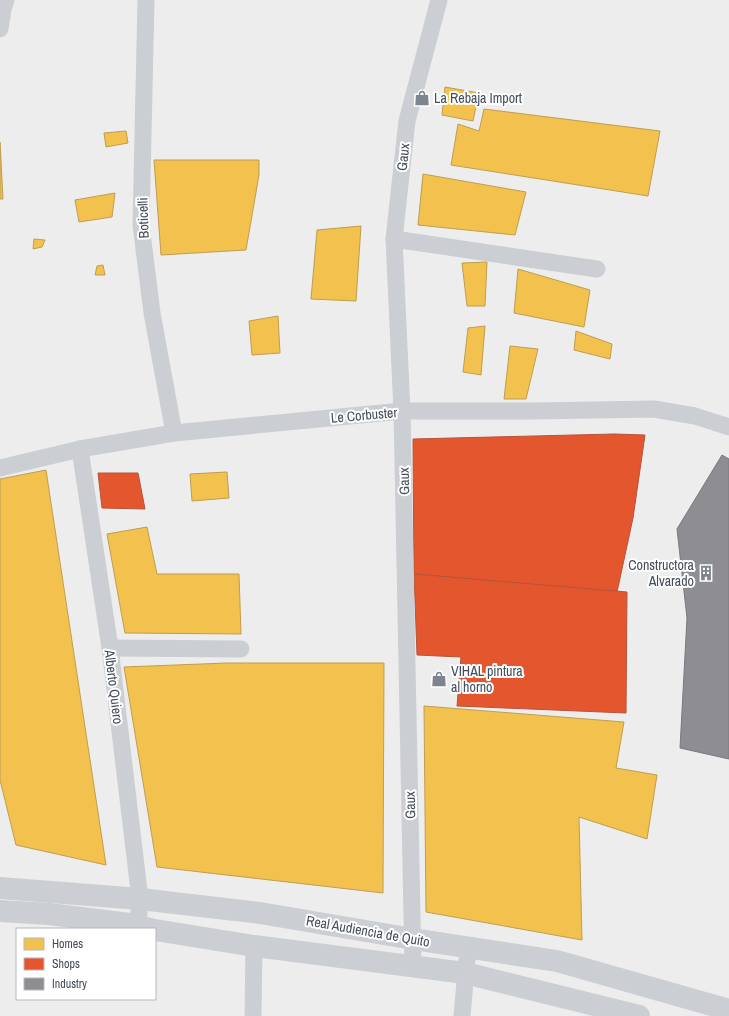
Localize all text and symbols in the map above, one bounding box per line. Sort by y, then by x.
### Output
shop icon: La Rebaja Import [413,89,431,107]
place label: La Rebaja Import [434,89,522,107]
street label: Gaux [393,142,413,172]
street label: Boticelli [133,197,153,239]
street label: Le Corbuster [330,403,398,427]
street label: Gaux [395,467,413,495]
place label: Constructora Alvarado [628,556,695,590]
building icon: Constructora Alvarado [697,564,715,582]
street label: Alberto Quiero [100,648,127,725]
place label: VIHAL pintura al horno [451,662,523,696]
shop icon: VIHAL pintura al horno [430,670,448,688]
street label: Gaux [401,791,419,819]
street label: Real Audiencia de Quito [305,911,431,951]
legend [16,928,156,1000]
text: Homes [52,936,83,952]
text: Shops [52,956,80,972]
text: Industry [52,976,87,992]

